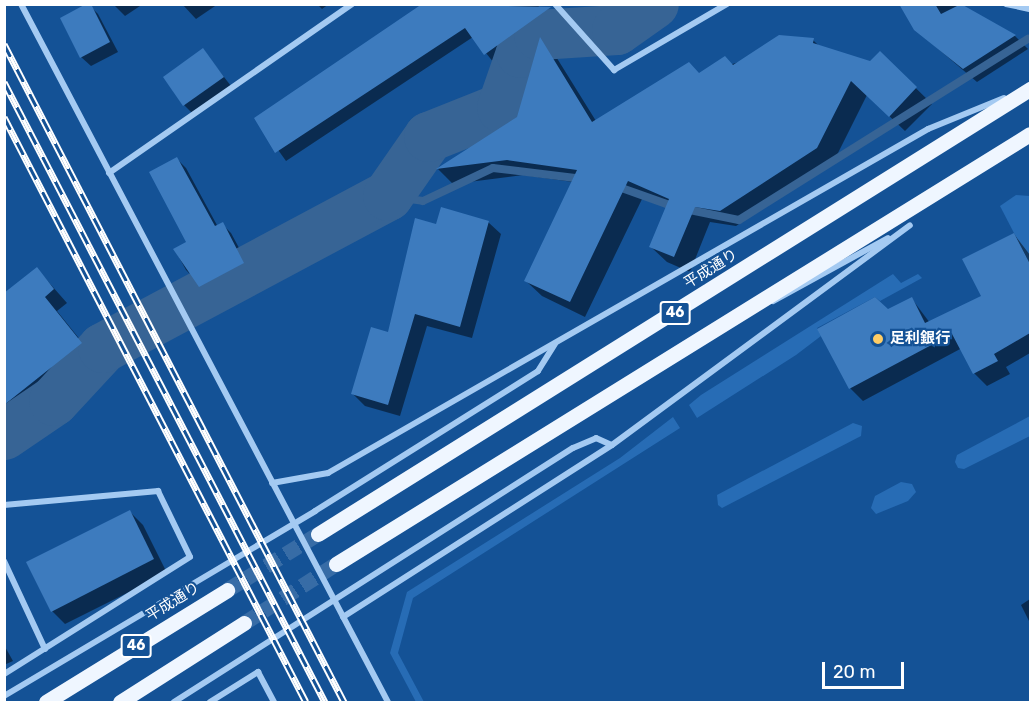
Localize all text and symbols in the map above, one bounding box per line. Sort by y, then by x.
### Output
street label: 平成通り [681,245,741,293]
road number: 46 [658,302,692,324]
place label: 足利銀行 [890,330,950,348]
marker: 足利銀行 [871,332,885,346]
street label: 平成通り [143,578,203,626]
road number: 46 [120,635,152,657]
scale bar [825,650,908,688]
text: 20 m [833,661,875,683]

